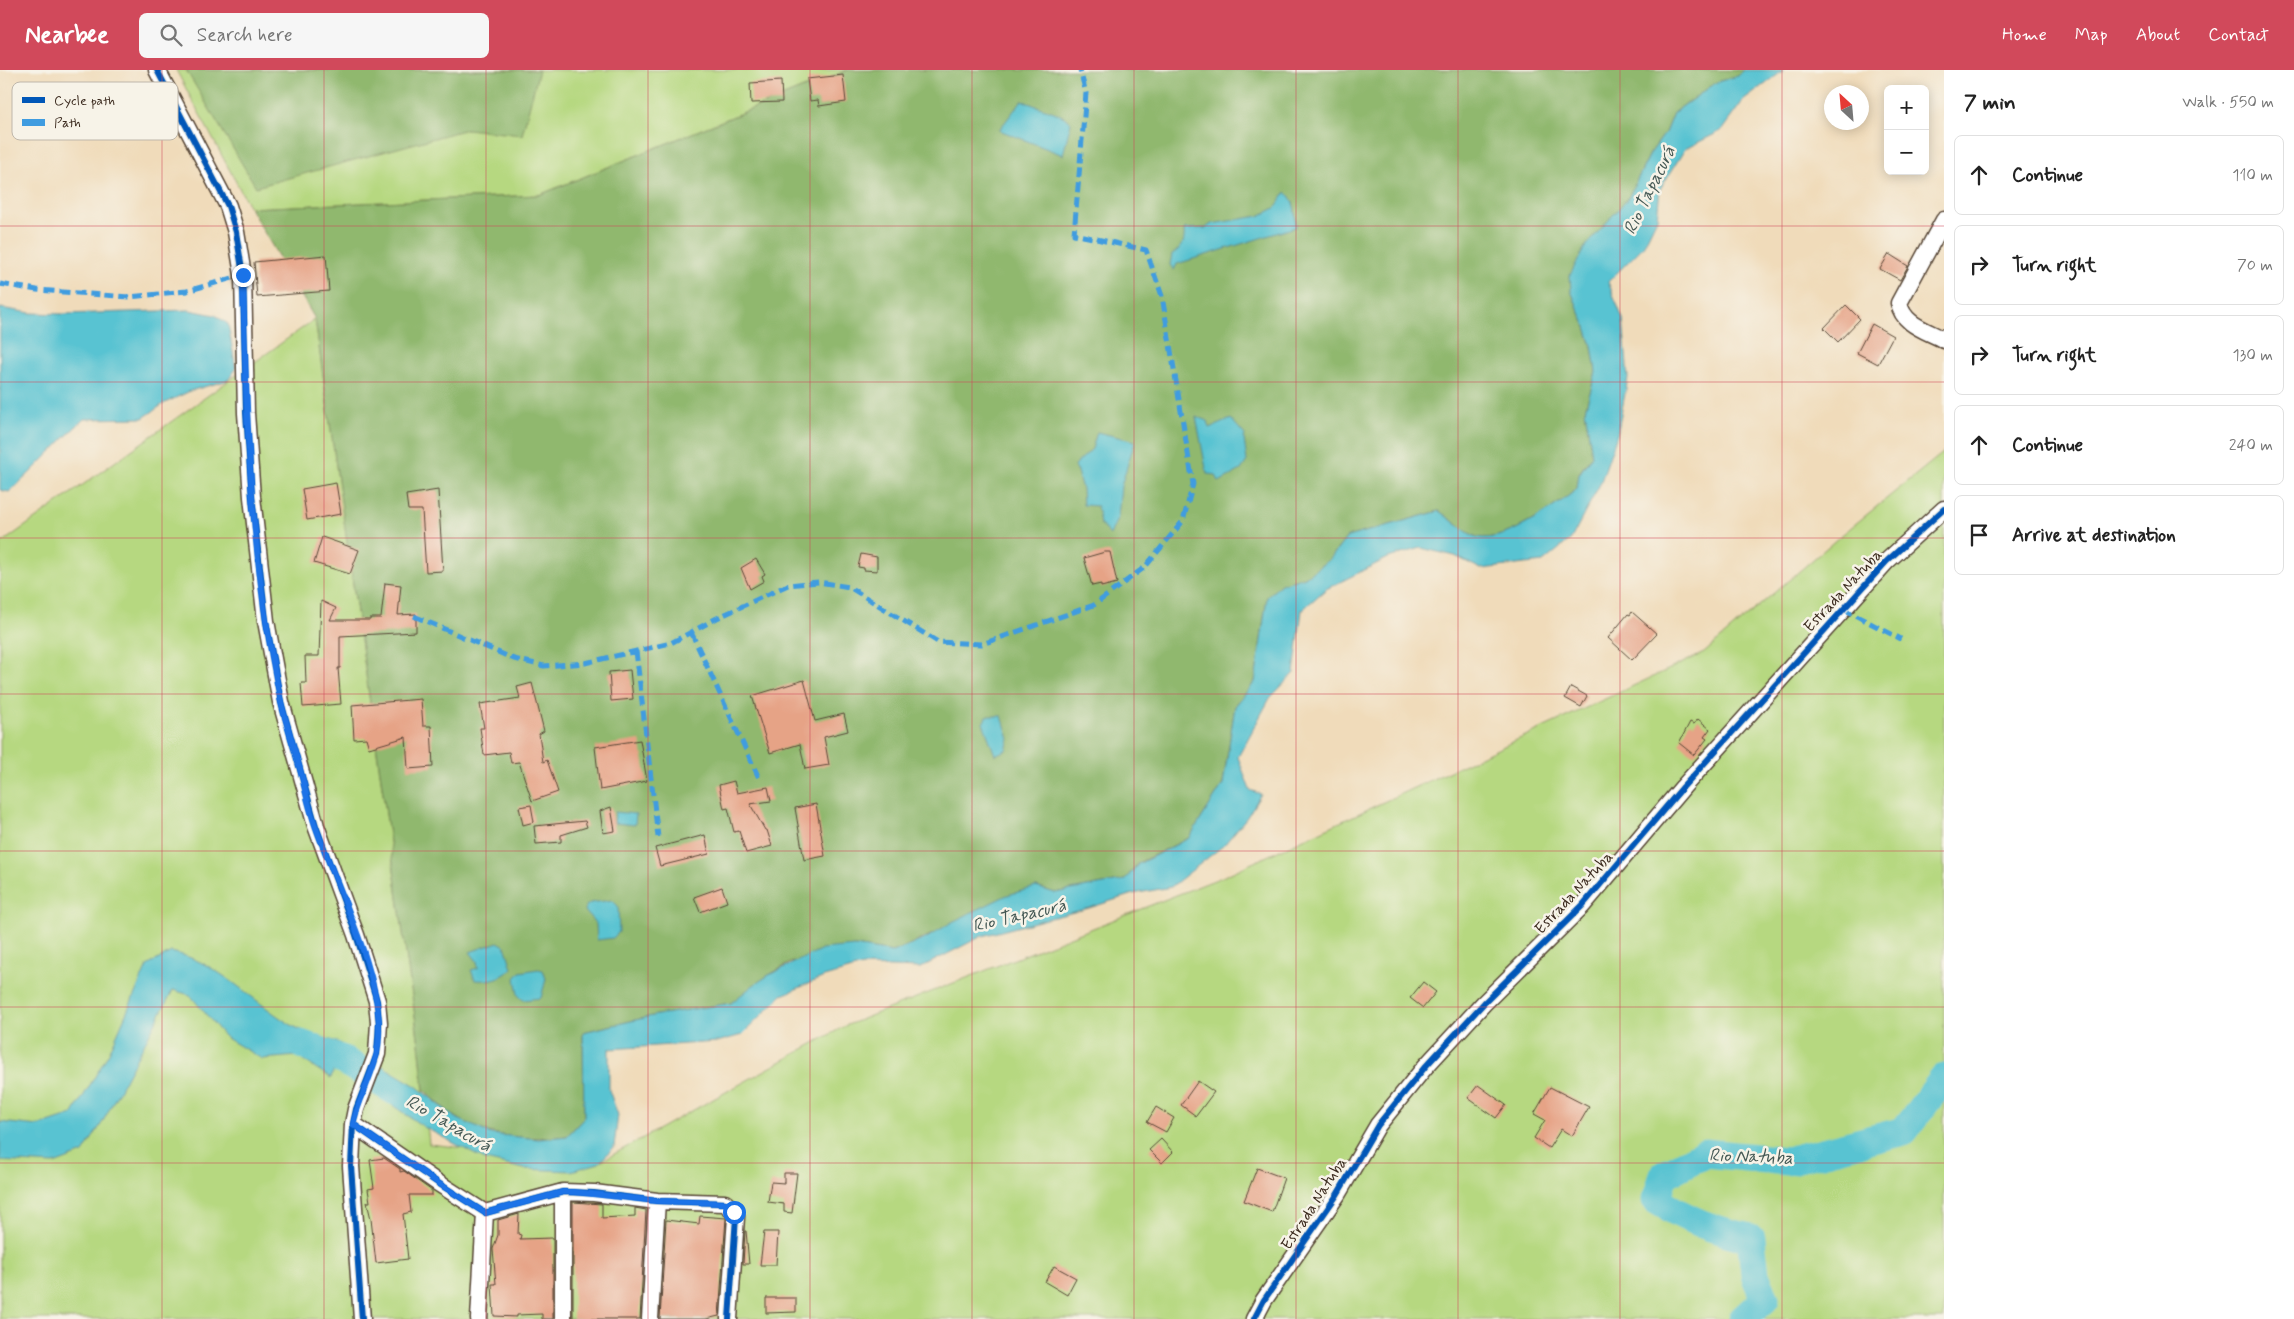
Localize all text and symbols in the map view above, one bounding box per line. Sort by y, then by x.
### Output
search box [139,13,489,58]
text: Nearbee [25,20,109,51]
icon: search [157,21,185,49]
text: Search here [197,23,293,48]
text: Home [2002,23,2047,47]
text: Map [2075,23,2108,47]
text: About [2136,23,2180,47]
text: Contact [2208,23,2269,47]
legend [12,82,178,140]
north arrow [1824,85,1869,130]
map controls [1884,85,1929,175]
button: + [1884,85,1929,130]
text: 7 min [1964,89,2016,117]
text: Cycle path [54,92,115,110]
text: Walk · 550 m [2182,92,2274,113]
text: Path [54,114,81,132]
button: − [1884,130,1929,175]
water label: Rio Tapacurá [1618,142,1682,238]
icon: ahead [1965,161,1993,189]
text: Continue [2012,163,2083,188]
text: 110 m [2232,165,2273,186]
icon: right [1965,251,1993,279]
text: Turn right [2012,253,2096,278]
text: 70 m [2237,255,2273,276]
route end [232,264,255,287]
icon: right [1965,341,1993,369]
text: Turn right [2012,343,2096,368]
text: 130 m [2232,345,2273,366]
icon: ahead [1965,431,1993,459]
text: Continue [2012,433,2083,458]
text: 240 m [2229,435,2273,456]
icon: arrive [1965,521,1993,549]
text: Arrive at destination [2012,523,2176,548]
street label: Estrada Natuba [1799,545,1887,637]
street label: Estrada Natuba [1530,847,1618,939]
water label: Rio Tapacurá [970,893,1069,938]
water label: Rio Tapacurá [401,1090,496,1158]
water label: Rio Natuba [1709,1144,1793,1170]
street label: Estrada Natuba [1277,1154,1352,1254]
route start [723,1201,746,1224]

